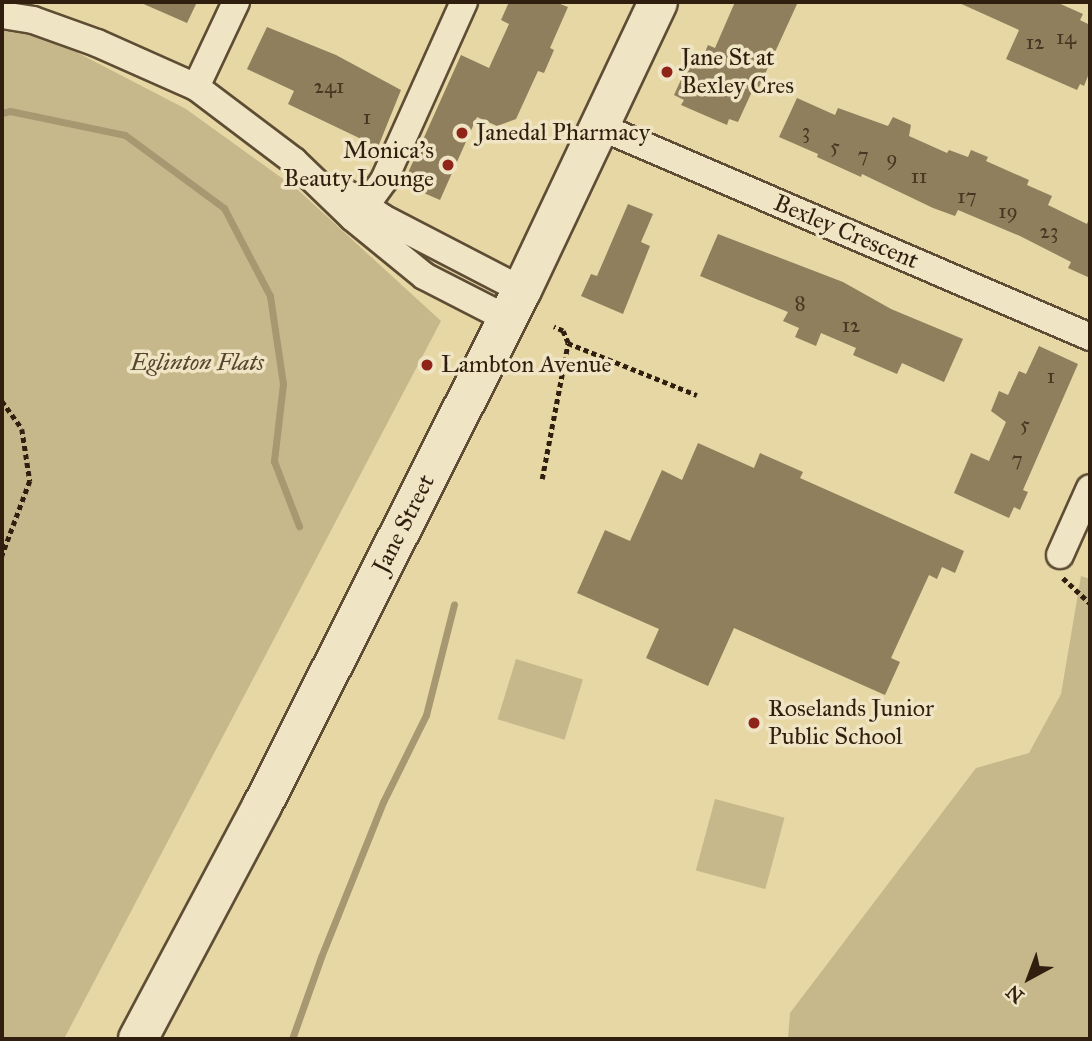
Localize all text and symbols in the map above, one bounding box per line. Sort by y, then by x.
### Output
house number: 14 [1056,24,1076,50]
house number: 12 [1026,29,1044,55]
place label: Jane St at Bexley Cres [681,44,794,100]
marker: Jane St at Bexley Cres [659,64,675,80]
house number: 241 [314,73,344,99]
house number: 1 [363,104,371,130]
house number: 3 [802,118,810,144]
place label: Janedal Pharmacy [476,119,650,147]
marker: Janedal Pharmacy [454,125,470,141]
house number: 5 [830,133,840,159]
place label: Monica's Beauty Lounge [283,137,434,193]
house number: 7 [857,142,869,168]
house number: 9 [886,145,898,171]
marker: Monica's Beauty Lounge [440,157,456,173]
house number: 11 [911,163,927,189]
house number: 17 [957,183,977,209]
street label: Bexley Crescent [769,189,923,275]
house number: 19 [998,198,1018,224]
house number: 23 [1040,218,1058,244]
house number: 8 [794,290,806,316]
house number: 12 [842,312,860,338]
park label: Eglinton Flats [130,349,264,377]
place label: Lambton Avenue [441,351,611,379]
marker: Lambton Avenue [419,357,435,373]
house number: 1 [1047,363,1055,389]
house number: 5 [1020,411,1030,437]
house number: 7 [1011,446,1023,472]
street label: Jane Street [367,470,441,578]
place label: Roselands Junior Public School [768,695,934,751]
marker: Roselands Junior Public School [746,715,762,731]
north arrow [994,943,1064,1013]
text: N [1001,980,1029,1008]

